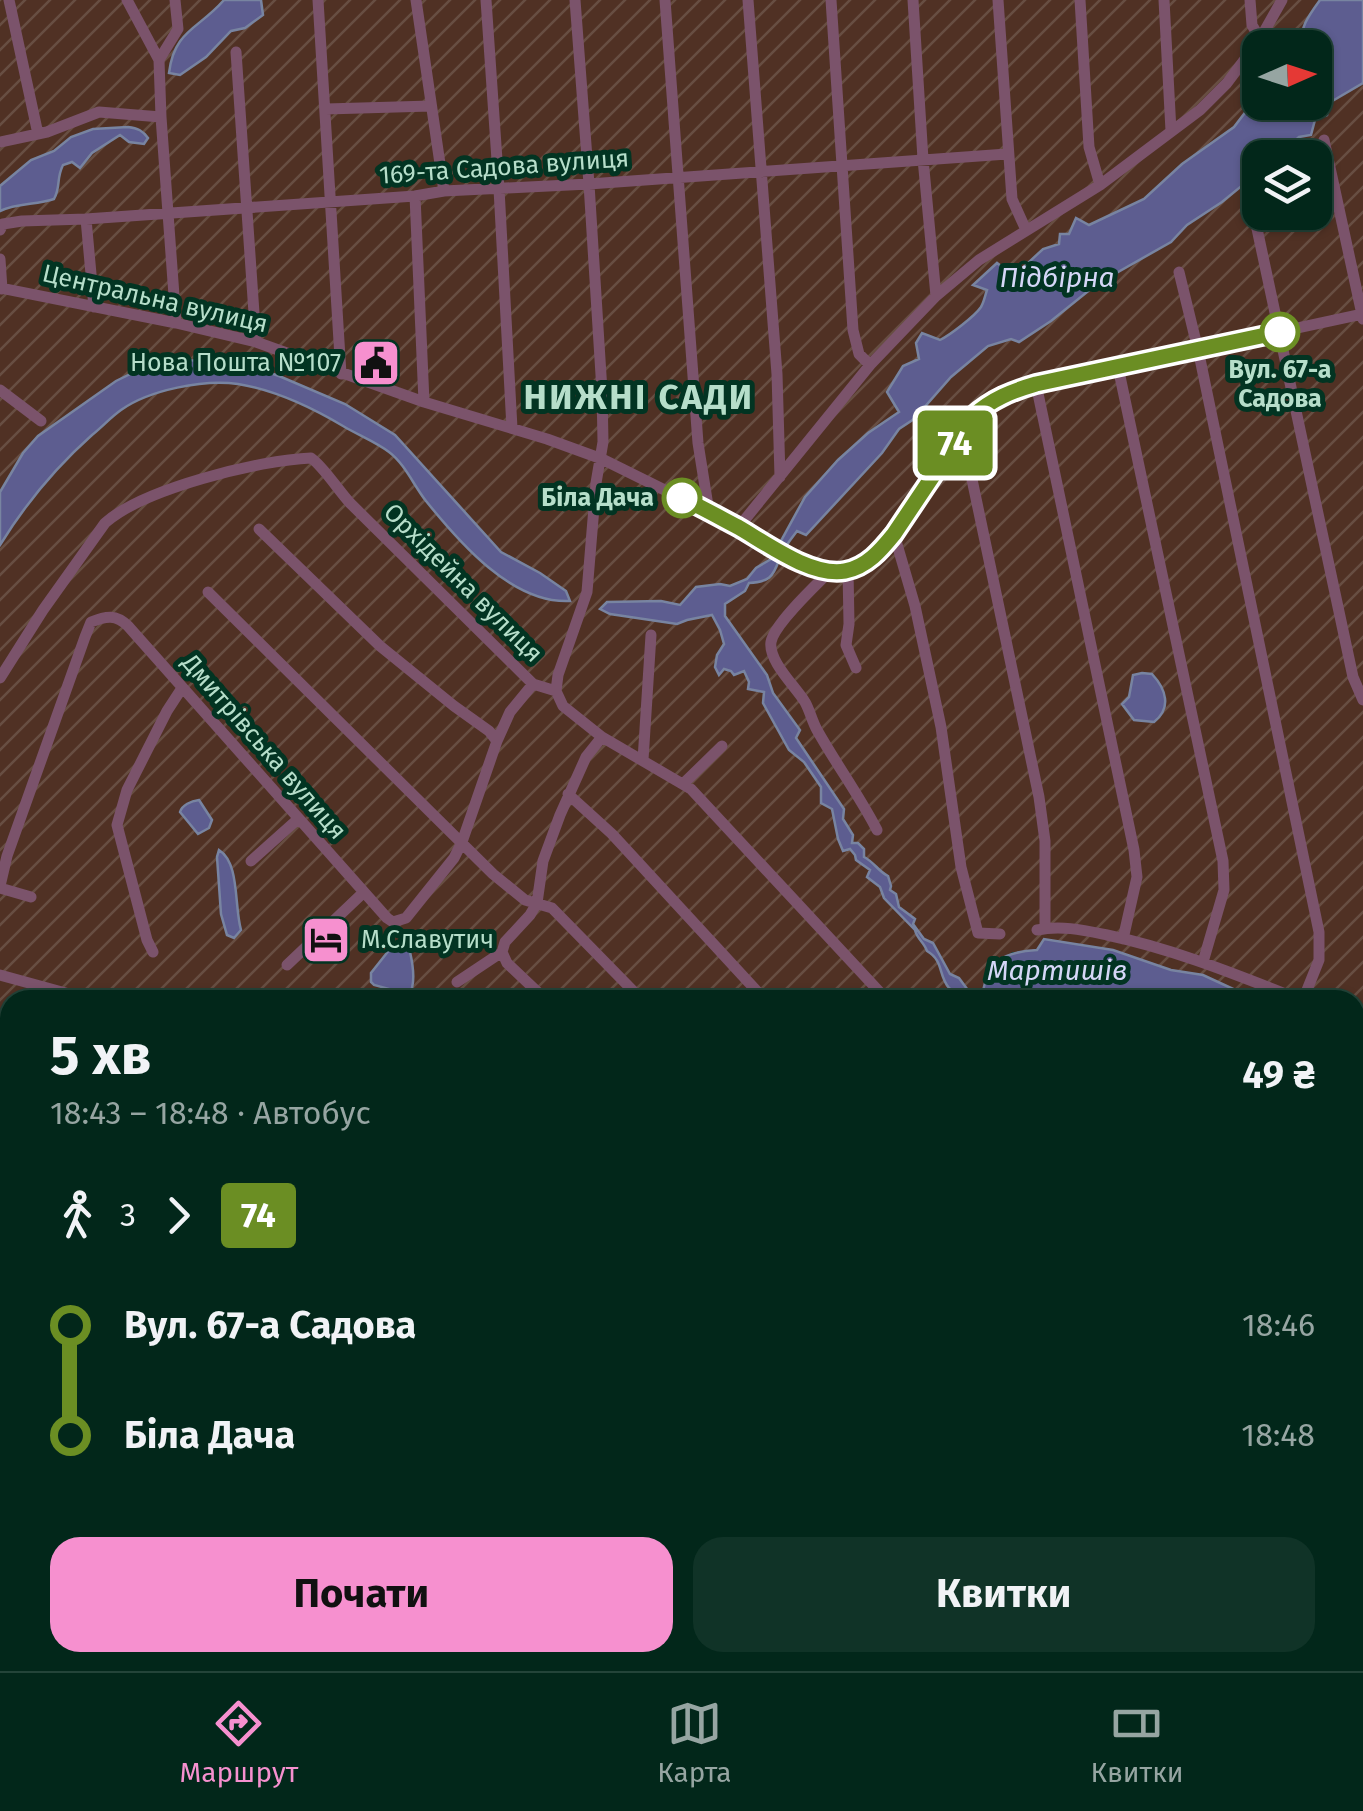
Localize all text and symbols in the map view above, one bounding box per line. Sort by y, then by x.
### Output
north arrow [1242,30,1332,120]
map controls [1242,30,1332,230]
button: layers [1242,140,1332,230]
street label: 169-та Садова вулиця [378,143,630,191]
street label: Центральна вулиця [39,258,271,340]
water label: Підбірна [999,261,1115,294]
marker: Вул. 67-а Садова [1261,313,1299,351]
public building icon: Нова Пошта №107 [350,337,402,389]
place label: Нова Пошта №107 [130,348,341,378]
place label: Вул. 67-а Садова [1229,355,1331,414]
district label: НИЖНІ САДИ [523,376,755,418]
line badge: 74 [910,410,1000,476]
text: 74 [938,422,972,464]
marker: Біла Дача [663,479,701,517]
place label: Біла Дача [541,483,654,513]
street label: Орхідейна вулиця [377,497,549,669]
street label: Дмитрівська вулиця [175,648,353,846]
hotel icon: М.Славутич [300,914,352,966]
place label: М.Славутич [361,925,494,955]
water label: Мартишів [987,954,1127,987]
text: 5 хв [50,1023,151,1089]
text: 49 ₴ [1242,1052,1315,1098]
text: 18:43 – 18:48 · Автобус [50,1094,371,1132]
icon: walk [50,1188,105,1243]
icon: forward [151,1188,206,1243]
text: 74 [241,1194,276,1236]
text: 3 [120,1196,136,1234]
text: Вул. 67-а Садова [124,1302,416,1348]
text: 18:46 [1242,1306,1315,1344]
text: Біла Дача [124,1412,295,1458]
text: 18:48 [1241,1416,1315,1454]
button: Почати [50,1537,673,1652]
button: Квитки [693,1537,1315,1652]
tab: Маршрут [179,1696,298,1789]
tab: Карта [657,1696,732,1789]
tab: Квитки [1090,1696,1184,1789]

